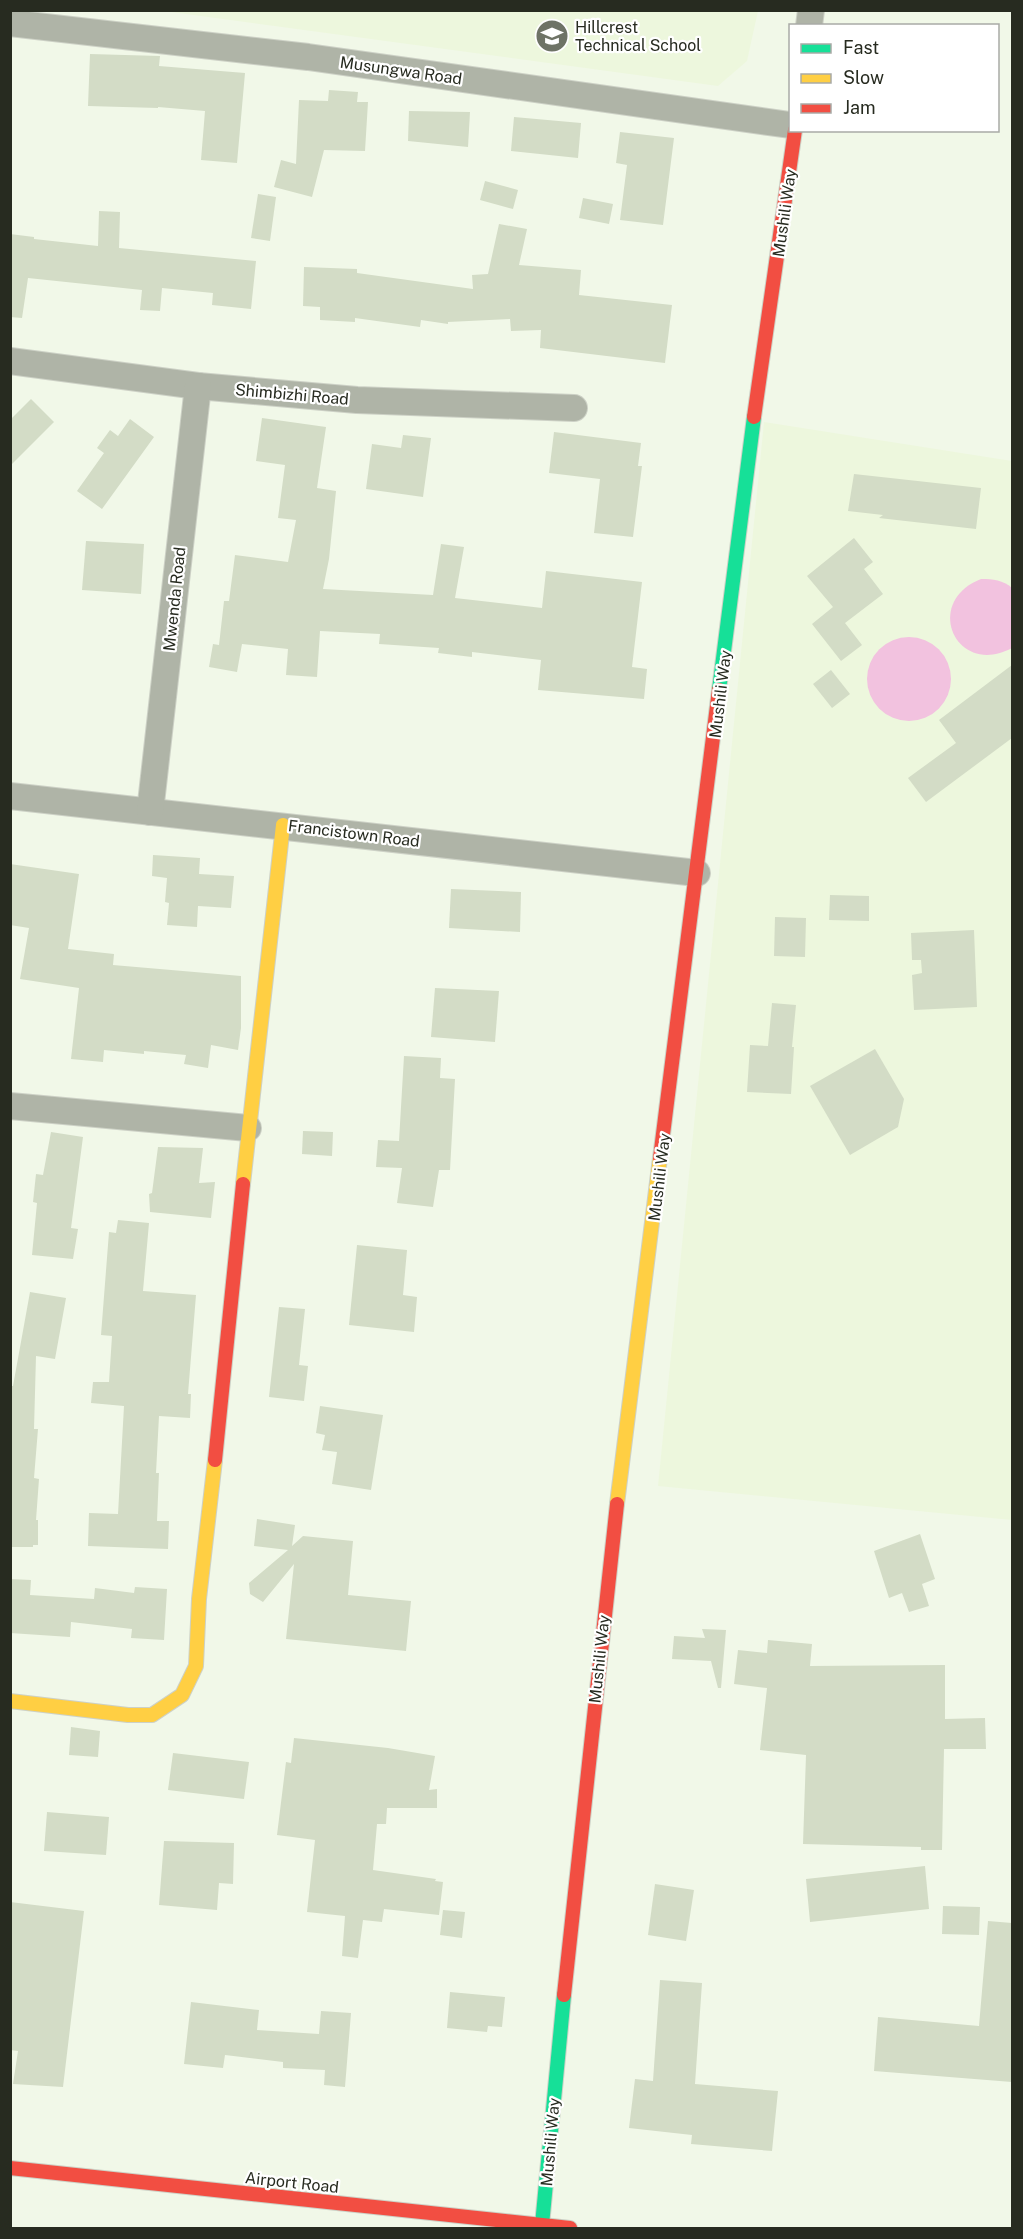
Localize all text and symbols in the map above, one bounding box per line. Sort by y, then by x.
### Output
school or university icon: Hillcrest Technical School [534,18,570,54]
place label: Hillcrest Technical School [575,18,701,55]
legend [789,24,999,132]
text: Fast [843,37,879,58]
street label: Musungwa Road [339,53,463,88]
text: Slow [843,67,884,88]
text: Jam [843,97,876,118]
street label: Mushili Way [769,167,800,258]
street label: Shimbizhi Road [234,380,350,409]
street label: Mwenda Road [160,546,189,652]
street label: Mushili Way [706,648,735,739]
street label: Francistown Road [287,816,421,851]
street label: Mushili Way [645,1131,674,1222]
street label: Mushili Way [585,1613,614,1704]
street label: Mushili Way [537,2097,564,2187]
street label: Airport Road [244,2168,340,2197]

